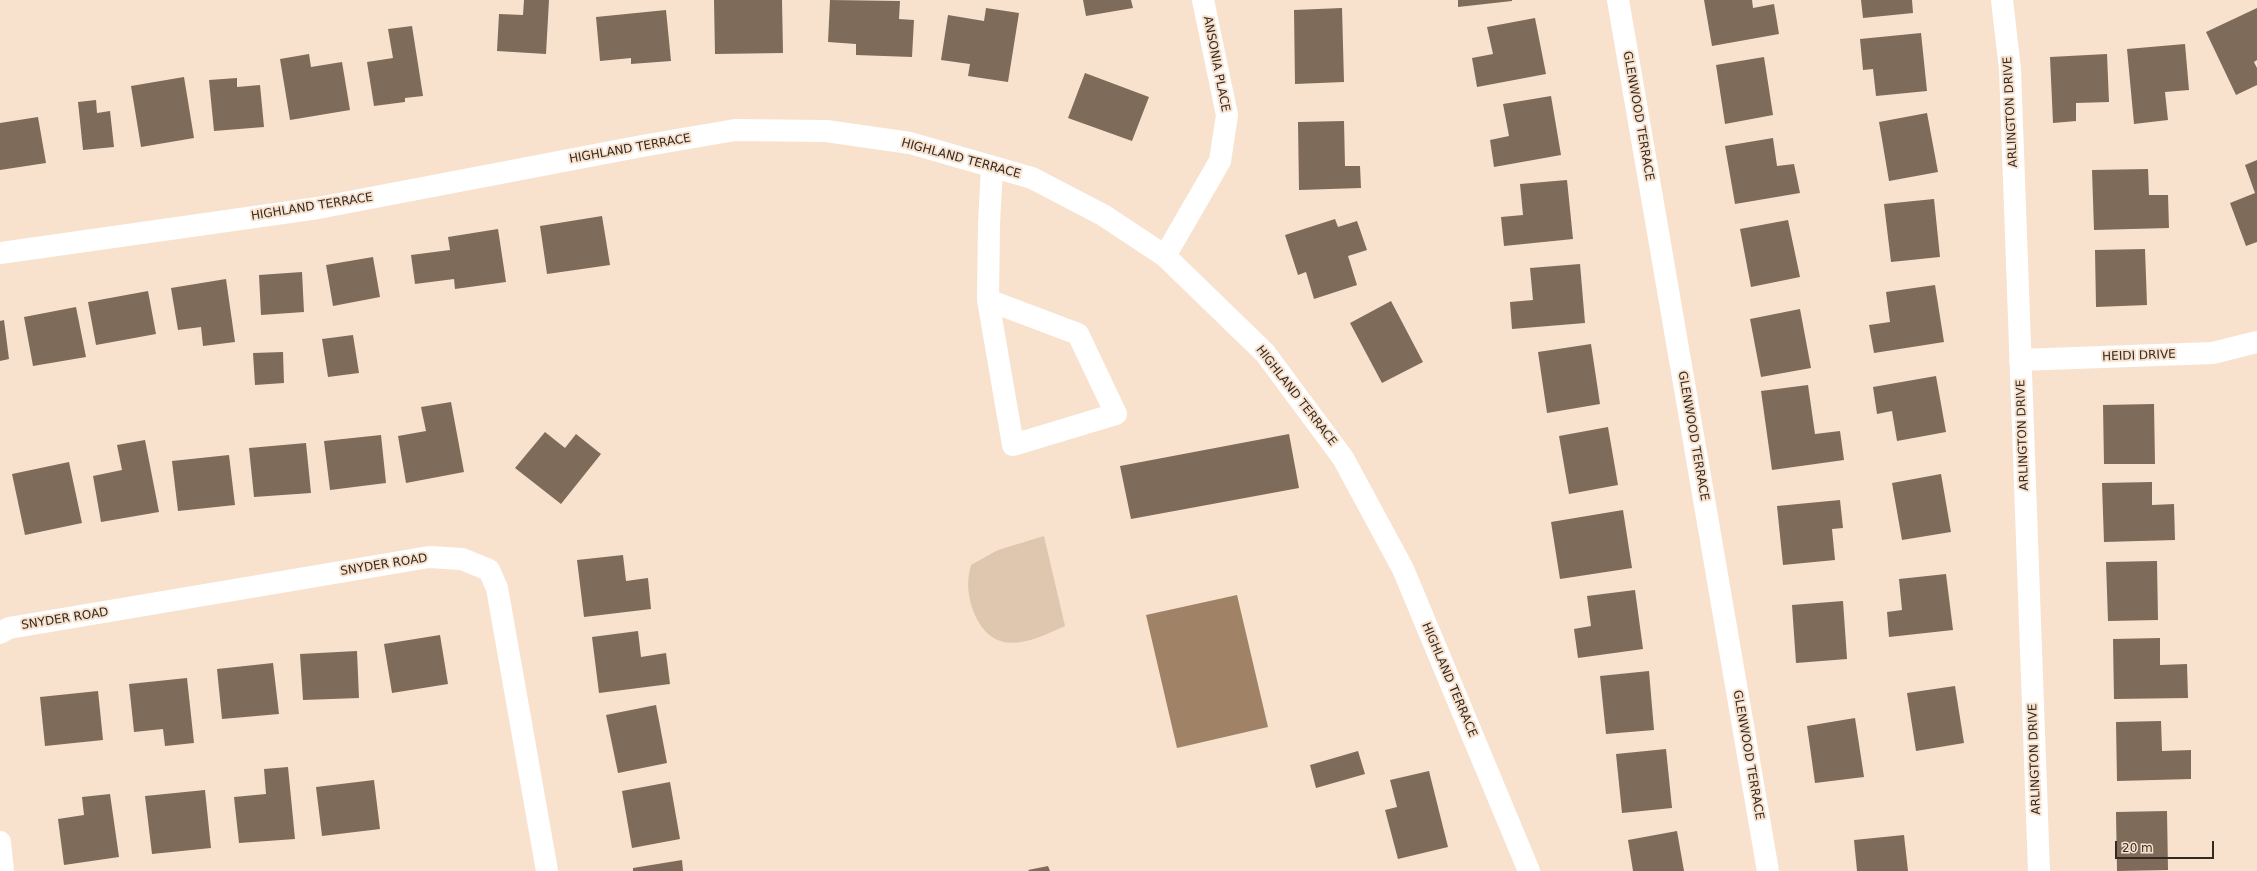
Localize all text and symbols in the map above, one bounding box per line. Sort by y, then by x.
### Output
street label: ANSONIA PLACE [1200,15,1232,113]
street label: GLENWOOD TERRACE [1619,50,1657,182]
street label: ARLINGTON DRIVE [2001,56,2021,168]
street label: HIGHLAND TERRACE [568,131,692,167]
street label: HIGHLAND TERRACE [900,136,1022,182]
street label: HIGHLAND TERRACE [250,190,374,224]
street label: HIGHLAND TERRACE [1252,343,1340,449]
street label: HEIDI DRIVE [2102,348,2176,364]
street label: GLENWOOD TERRACE [1674,370,1712,502]
street label: ARLINGTON DRIVE [2014,379,2032,491]
street label: SNYDER ROAD [339,551,429,579]
street label: SNYDER ROAD [20,605,110,633]
street label: HIGHLAND TERRACE [1418,621,1480,739]
street label: GLENWOOD TERRACE [1729,689,1767,821]
street label: ARLINGTON DRIVE [2026,703,2044,815]
scale bar [2117,833,2216,859]
text: 20 m [2122,841,2153,855]

